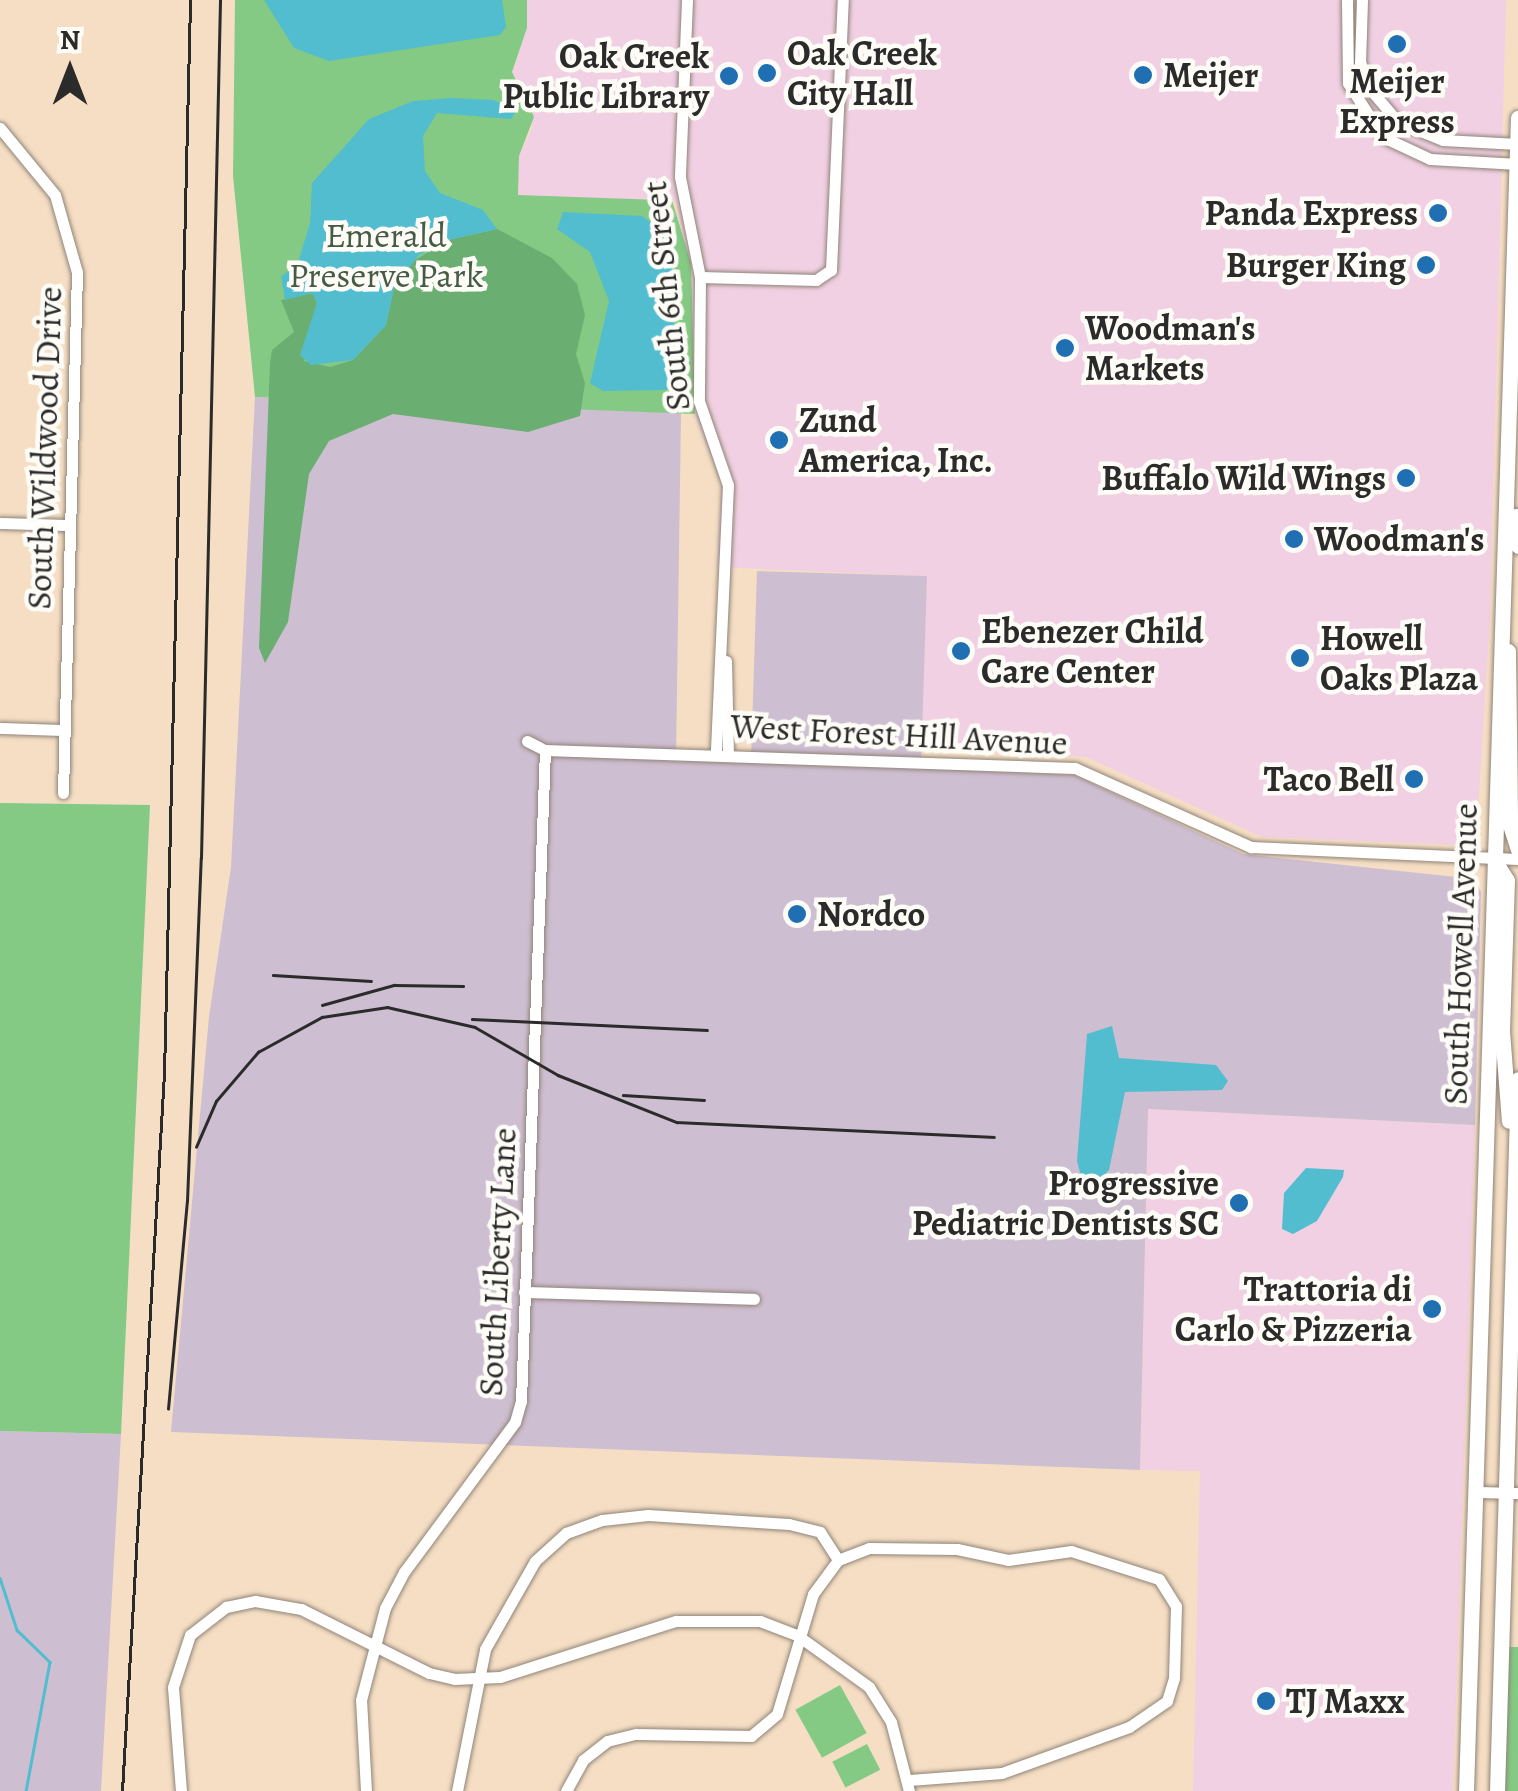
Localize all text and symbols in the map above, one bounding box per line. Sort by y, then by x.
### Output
north arrow [20,20,120,120]
text: N [60,21,80,59]
place label: Oak Creek City Hall [787,32,937,114]
marker: Meijer Express [1386,33,1408,55]
place label: Oak Creek Public Library [502,35,709,117]
place label: Meijer [1163,54,1258,96]
place label: Meijer Express [1339,60,1455,142]
marker: Oak Creek City Hall [756,62,778,84]
marker: Meijer [1132,64,1154,86]
marker: Oak Creek Public Library [718,65,740,87]
street label: South 6th Street [633,179,699,413]
place label: Panda Express [1204,192,1418,234]
marker: Panda Express [1427,202,1449,224]
park label: Emerald Preserve Park [289,214,483,296]
place label: Burger King [1226,244,1406,286]
marker: Burger King [1415,254,1437,276]
street label: South Wildwood Drive [17,286,71,610]
place label: Woodman's Markets [1085,307,1256,389]
marker: Woodman's Markets [1054,337,1076,359]
place label: Zund America, Inc. [799,399,994,481]
marker: Zund America, Inc. [768,429,790,451]
place label: Buffalo Wild Wings [1101,457,1386,499]
marker: Buffalo Wild Wings [1395,467,1417,489]
place label: Woodman's [1314,518,1485,560]
marker: Woodman's [1283,528,1305,550]
place label: Ebenezer Child Care Center [981,610,1204,692]
place label: Howell Oaks Plaza [1320,617,1478,699]
marker: Ebenezer Child Care Center [950,640,972,662]
marker: Howell Oaks Plaza [1289,647,1311,669]
street label: West Forest Hill Avenue [729,704,1069,764]
place label: Taco Bell [1264,758,1394,800]
marker: Taco Bell [1403,768,1425,790]
street label: South Howell Avenue [1434,802,1486,1106]
place label: Nordco [817,893,925,935]
marker: Nordco [786,903,808,925]
street label: South Liberty Lane [469,1127,525,1397]
place label: Progressive Pediatric Dentists SC [912,1162,1219,1244]
marker: Progressive Pediatric Dentists SC [1228,1192,1250,1214]
place label: Trattoria di Carlo & Pizzeria [1175,1268,1412,1350]
marker: Trattoria di Carlo & Pizzeria [1421,1298,1443,1320]
place label: TJ Maxx [1286,1680,1404,1722]
marker: TJ Maxx [1255,1690,1277,1712]

